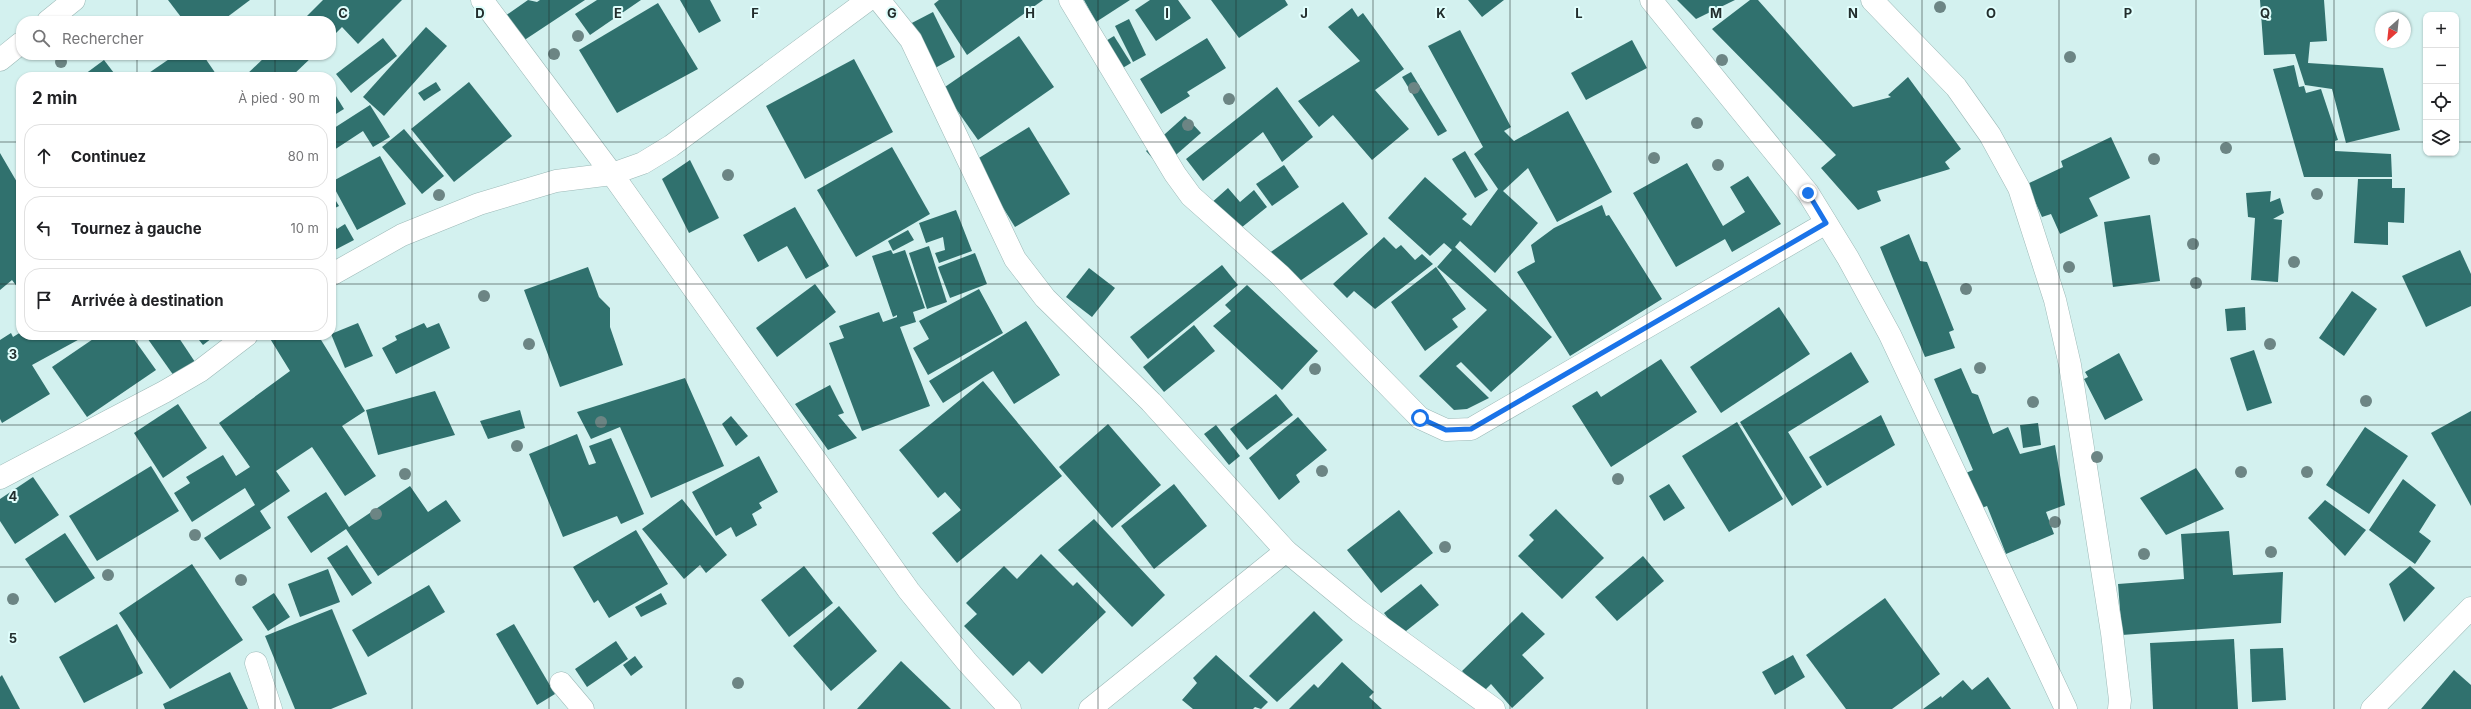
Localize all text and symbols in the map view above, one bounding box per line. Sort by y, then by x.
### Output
text: C [338,5,348,21]
text: D [475,5,485,21]
text: E [614,5,622,21]
text: F [751,5,759,21]
text: G [887,5,897,21]
text: H [1025,5,1035,21]
text: I [1165,5,1169,21]
text: J [1300,5,1308,21]
text: K [1436,5,1446,21]
text: L [1575,5,1583,21]
text: M [1710,5,1722,21]
text: N [1848,5,1858,21]
text: O [1986,5,1996,21]
text: P [2124,5,2132,21]
text: Q [2260,5,2270,21]
north arrow [2375,12,2411,48]
map controls [2423,12,2459,156]
button: + [2423,12,2459,48]
search box [16,16,336,60]
icon: search [30,27,52,49]
text: Rechercher [62,29,144,48]
button: − [2423,48,2459,84]
button: locate [2423,84,2459,120]
text: 2 min [32,88,77,108]
text: À pied · 90 m [238,90,320,106]
button: layers [2423,120,2459,156]
icon: ahead [33,145,55,167]
text: Continuez [71,147,146,166]
text: 80 m [288,148,319,164]
route end [1799,184,1817,202]
icon: left [33,217,55,239]
text: Tournez à gauche [71,219,202,238]
text: 10 m [290,220,319,236]
icon: arrive [33,289,55,311]
text: Arrivée à destination [71,291,224,310]
text: 3 [9,346,17,362]
route start [1411,409,1429,427]
text: 4 [9,488,18,504]
text: 5 [9,630,17,646]

